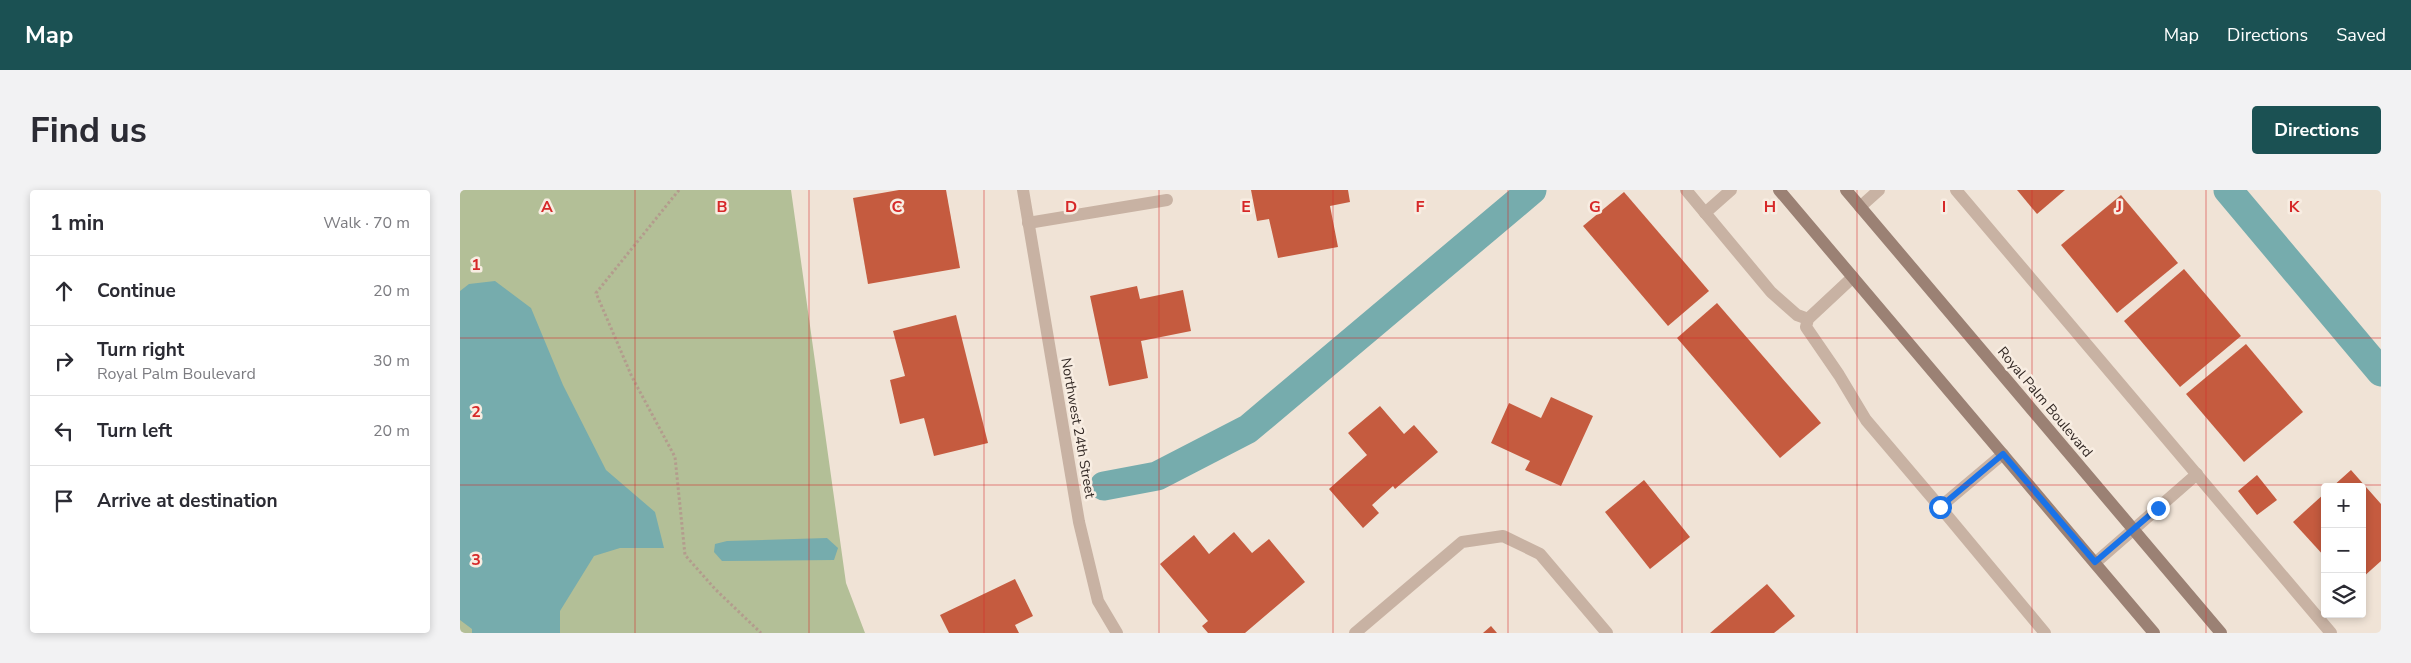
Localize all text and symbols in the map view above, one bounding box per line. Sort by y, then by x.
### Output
text: Map [25,19,73,51]
text: Map [2164,23,2199,47]
text: Directions [2227,23,2308,47]
text: Saved [2336,23,2386,47]
button: Directions [2252,106,2381,154]
text: Find us [30,107,147,154]
text: A [541,196,553,218]
text: B [716,196,728,218]
text: C [892,196,903,218]
text: D [1065,196,1077,218]
text: E [1241,196,1251,218]
text: F [1416,196,1425,218]
text: G [1589,196,1601,218]
text: H [1764,196,1776,218]
text: I [1942,196,1946,218]
text: J [2115,196,2122,218]
text: K [2289,196,2301,218]
text: 1 min [50,209,104,237]
text: Walk · 70 m [323,212,410,234]
text: 1 [471,254,481,276]
icon: ahead [50,277,78,305]
text: Continue [97,278,176,304]
text: 20 m [373,280,410,302]
text: Turn right [97,337,184,363]
street label: Royal Palm Boulevard [1993,343,2097,461]
icon: right [50,347,78,375]
text: 30 m [373,350,410,372]
street label: Northwest 24th Street [1056,356,1100,500]
text: Royal Palm Boulevard [97,363,256,385]
text: 2 [471,401,481,423]
icon: left [50,417,78,445]
text: Turn left [97,418,172,444]
text: 20 m [373,420,410,442]
map controls [2321,483,2366,618]
button: + [2321,483,2366,528]
icon: arrive [50,487,78,515]
text: Arrive at destination [97,488,278,514]
route start [1929,496,1952,519]
route end [2147,497,2170,520]
button: − [2321,528,2366,573]
text: 3 [471,549,481,571]
button: layers [2321,573,2366,618]

